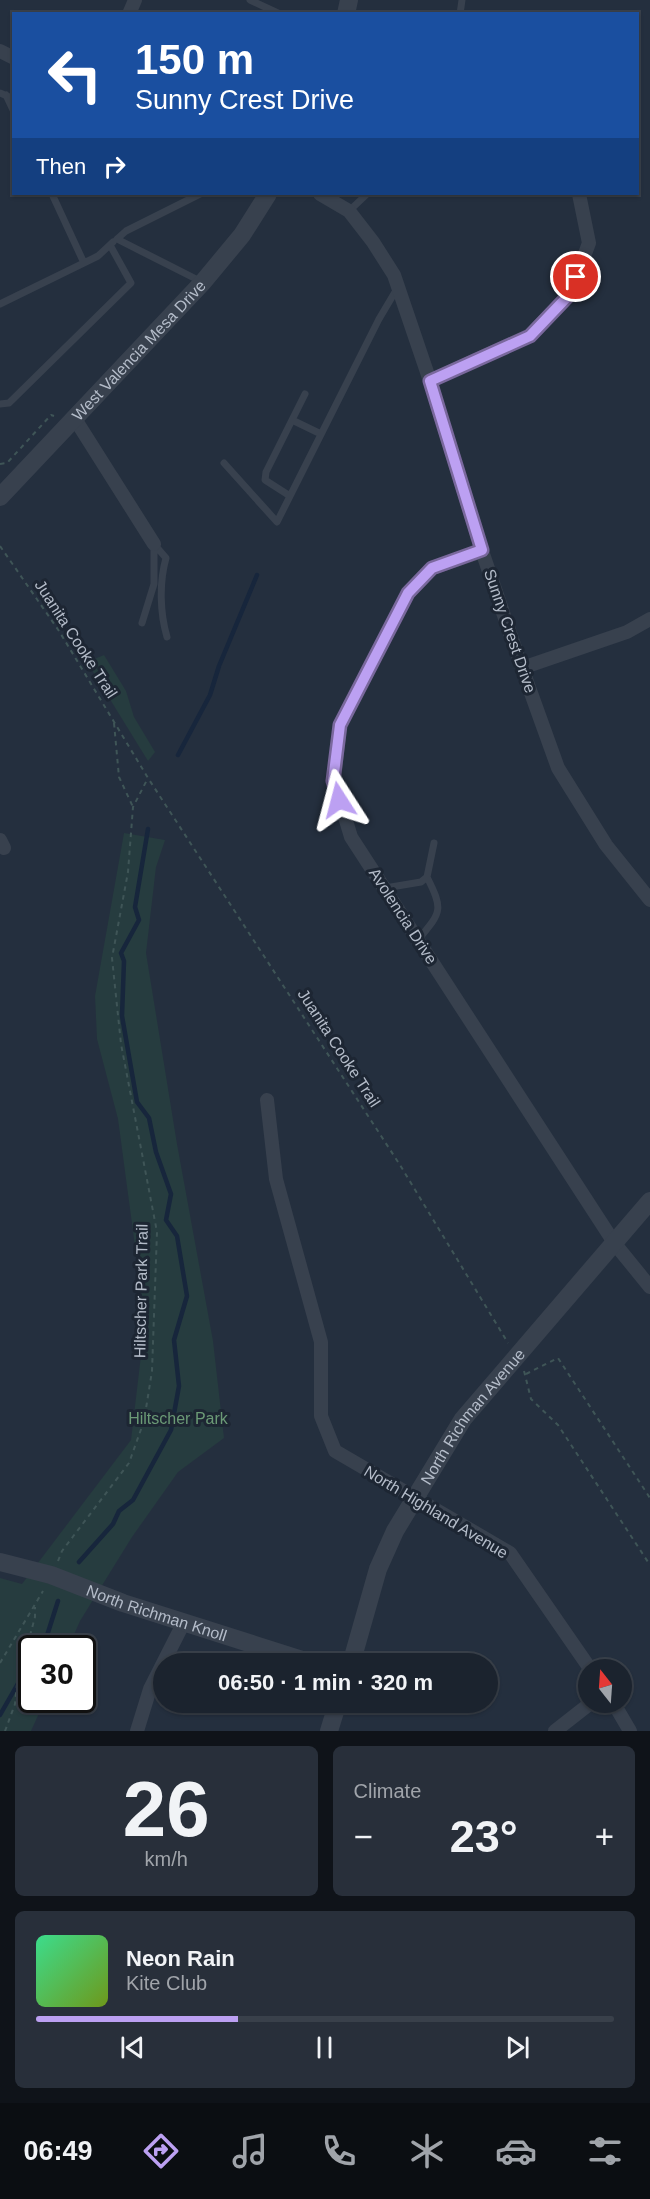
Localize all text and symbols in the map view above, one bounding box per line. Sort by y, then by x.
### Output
icon: left [36,36,114,114]
text: 150 m [135,36,254,83]
text: Sunny Crest Drive [135,85,354,115]
icon: right [98,150,131,183]
text: Then [36,154,86,179]
pin [550,251,601,302]
icon: arrive [559,260,592,293]
street label: West Valencia Mesa Drive [69,277,209,424]
street label: Sunny Crest Drive [481,567,539,695]
street label: Juanita Cooke Trail [32,577,120,701]
position arrow [307,768,371,832]
street label: Avolencia Drive [366,865,440,967]
street label: Juanita Cooke Trail [295,986,383,1110]
street label: Hiltscher Park Trail [131,1224,151,1358]
street label: North Richman Avenue [417,1345,528,1487]
park label: Hiltscher Park [128,1410,229,1427]
street label: North Highland Avenue [361,1462,511,1562]
street label: North Richman Knoll [84,1581,229,1644]
speed limit sign: 30 [18,1635,96,1713]
north arrow [578,1659,632,1713]
map controls [578,1659,632,1713]
text: 06:50 · 1 min · 320 m [218,1670,433,1695]
text: 26 [123,1765,210,1853]
text: Climate [354,1780,421,1802]
text: 23° [450,1811,518,1862]
text: − [354,1818,373,1855]
text: + [595,1818,614,1855]
text: km/h [145,1848,188,1870]
text: Neon Rain [126,1946,235,1971]
text: Kite Club [126,1972,207,1994]
icon: previous [116,2031,149,2064]
icon: pause [308,2031,341,2064]
icon: next [501,2031,534,2064]
icon: directions [140,2130,182,2172]
icon: music [229,2130,271,2172]
icon: phone [318,2130,360,2172]
icon: climate [406,2130,448,2172]
icon: car [495,2130,537,2172]
icon: filters [584,2130,626,2172]
text: 06:49 [23,2136,93,2166]

